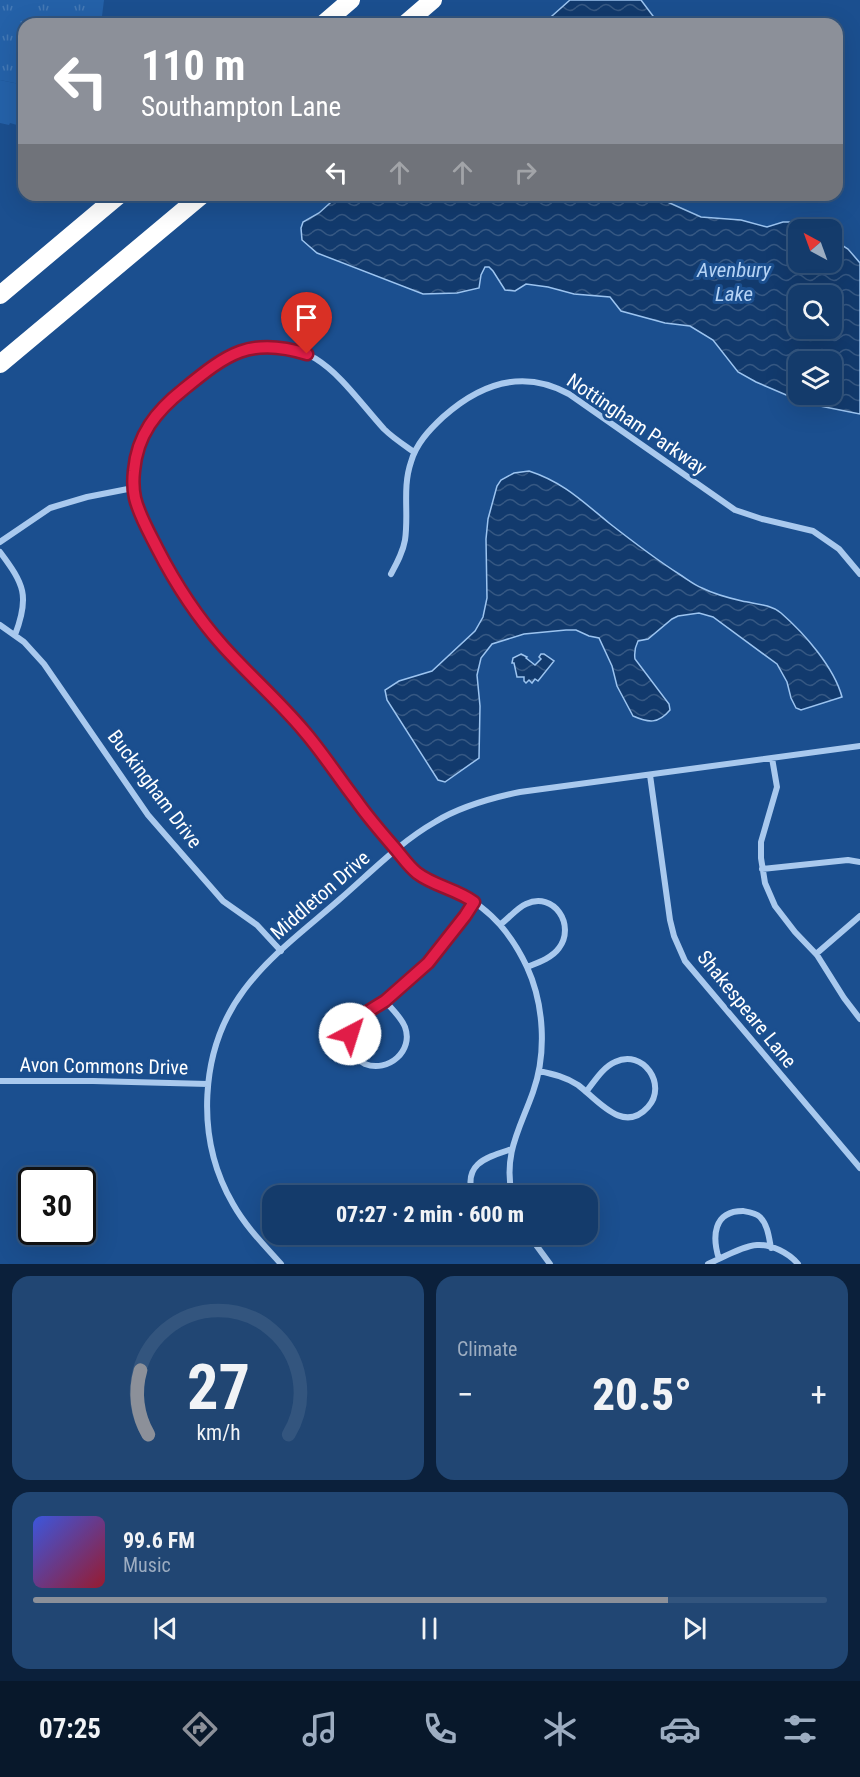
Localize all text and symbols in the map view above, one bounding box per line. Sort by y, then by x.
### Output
text: 110 m [141,41,246,90]
icon: left [42,42,120,120]
text: Southampton Lane [141,91,341,123]
icon: left [320,156,353,189]
icon: ahead [383,156,416,189]
icon: ahead [446,156,479,189]
icon: right [509,156,542,189]
north arrow [788,219,842,273]
map controls [788,219,842,405]
water label: Avenbury Lake [696,258,772,306]
button: search [788,285,842,339]
pin [281,292,332,354]
icon: arrive [290,301,323,334]
button: layers [788,351,842,405]
street label: Nottingham Parkway [562,368,712,480]
street label: Buckingham Drive [103,725,207,853]
street label: Middleton Drive [266,845,374,945]
street label: Shakespeare Lane [692,946,802,1072]
position arrow [318,1002,382,1066]
street label: Avon Commons Drive [19,1053,189,1079]
speed limit sign: 30 [18,1167,96,1245]
text: 07:27 · 2 min · 600 m [336,1202,524,1227]
text: Climate [457,1337,517,1361]
text: 27 [186,1351,250,1424]
text: 20.5° [592,1368,692,1421]
text: − [457,1375,474,1414]
text: + [811,1375,827,1414]
text: km/h [196,1420,240,1445]
text: 99.6 FM [123,1528,195,1553]
text: Music [123,1553,171,1577]
icon: previous [149,1612,182,1645]
icon: pause [413,1612,446,1645]
icon: next [678,1612,711,1645]
icon: directions [179,1708,221,1750]
icon: music [299,1708,341,1750]
icon: phone [419,1708,461,1750]
icon: climate [539,1708,581,1750]
icon: car [659,1708,701,1750]
icon: filters [779,1708,821,1750]
text: 07:25 [39,1713,101,1745]

